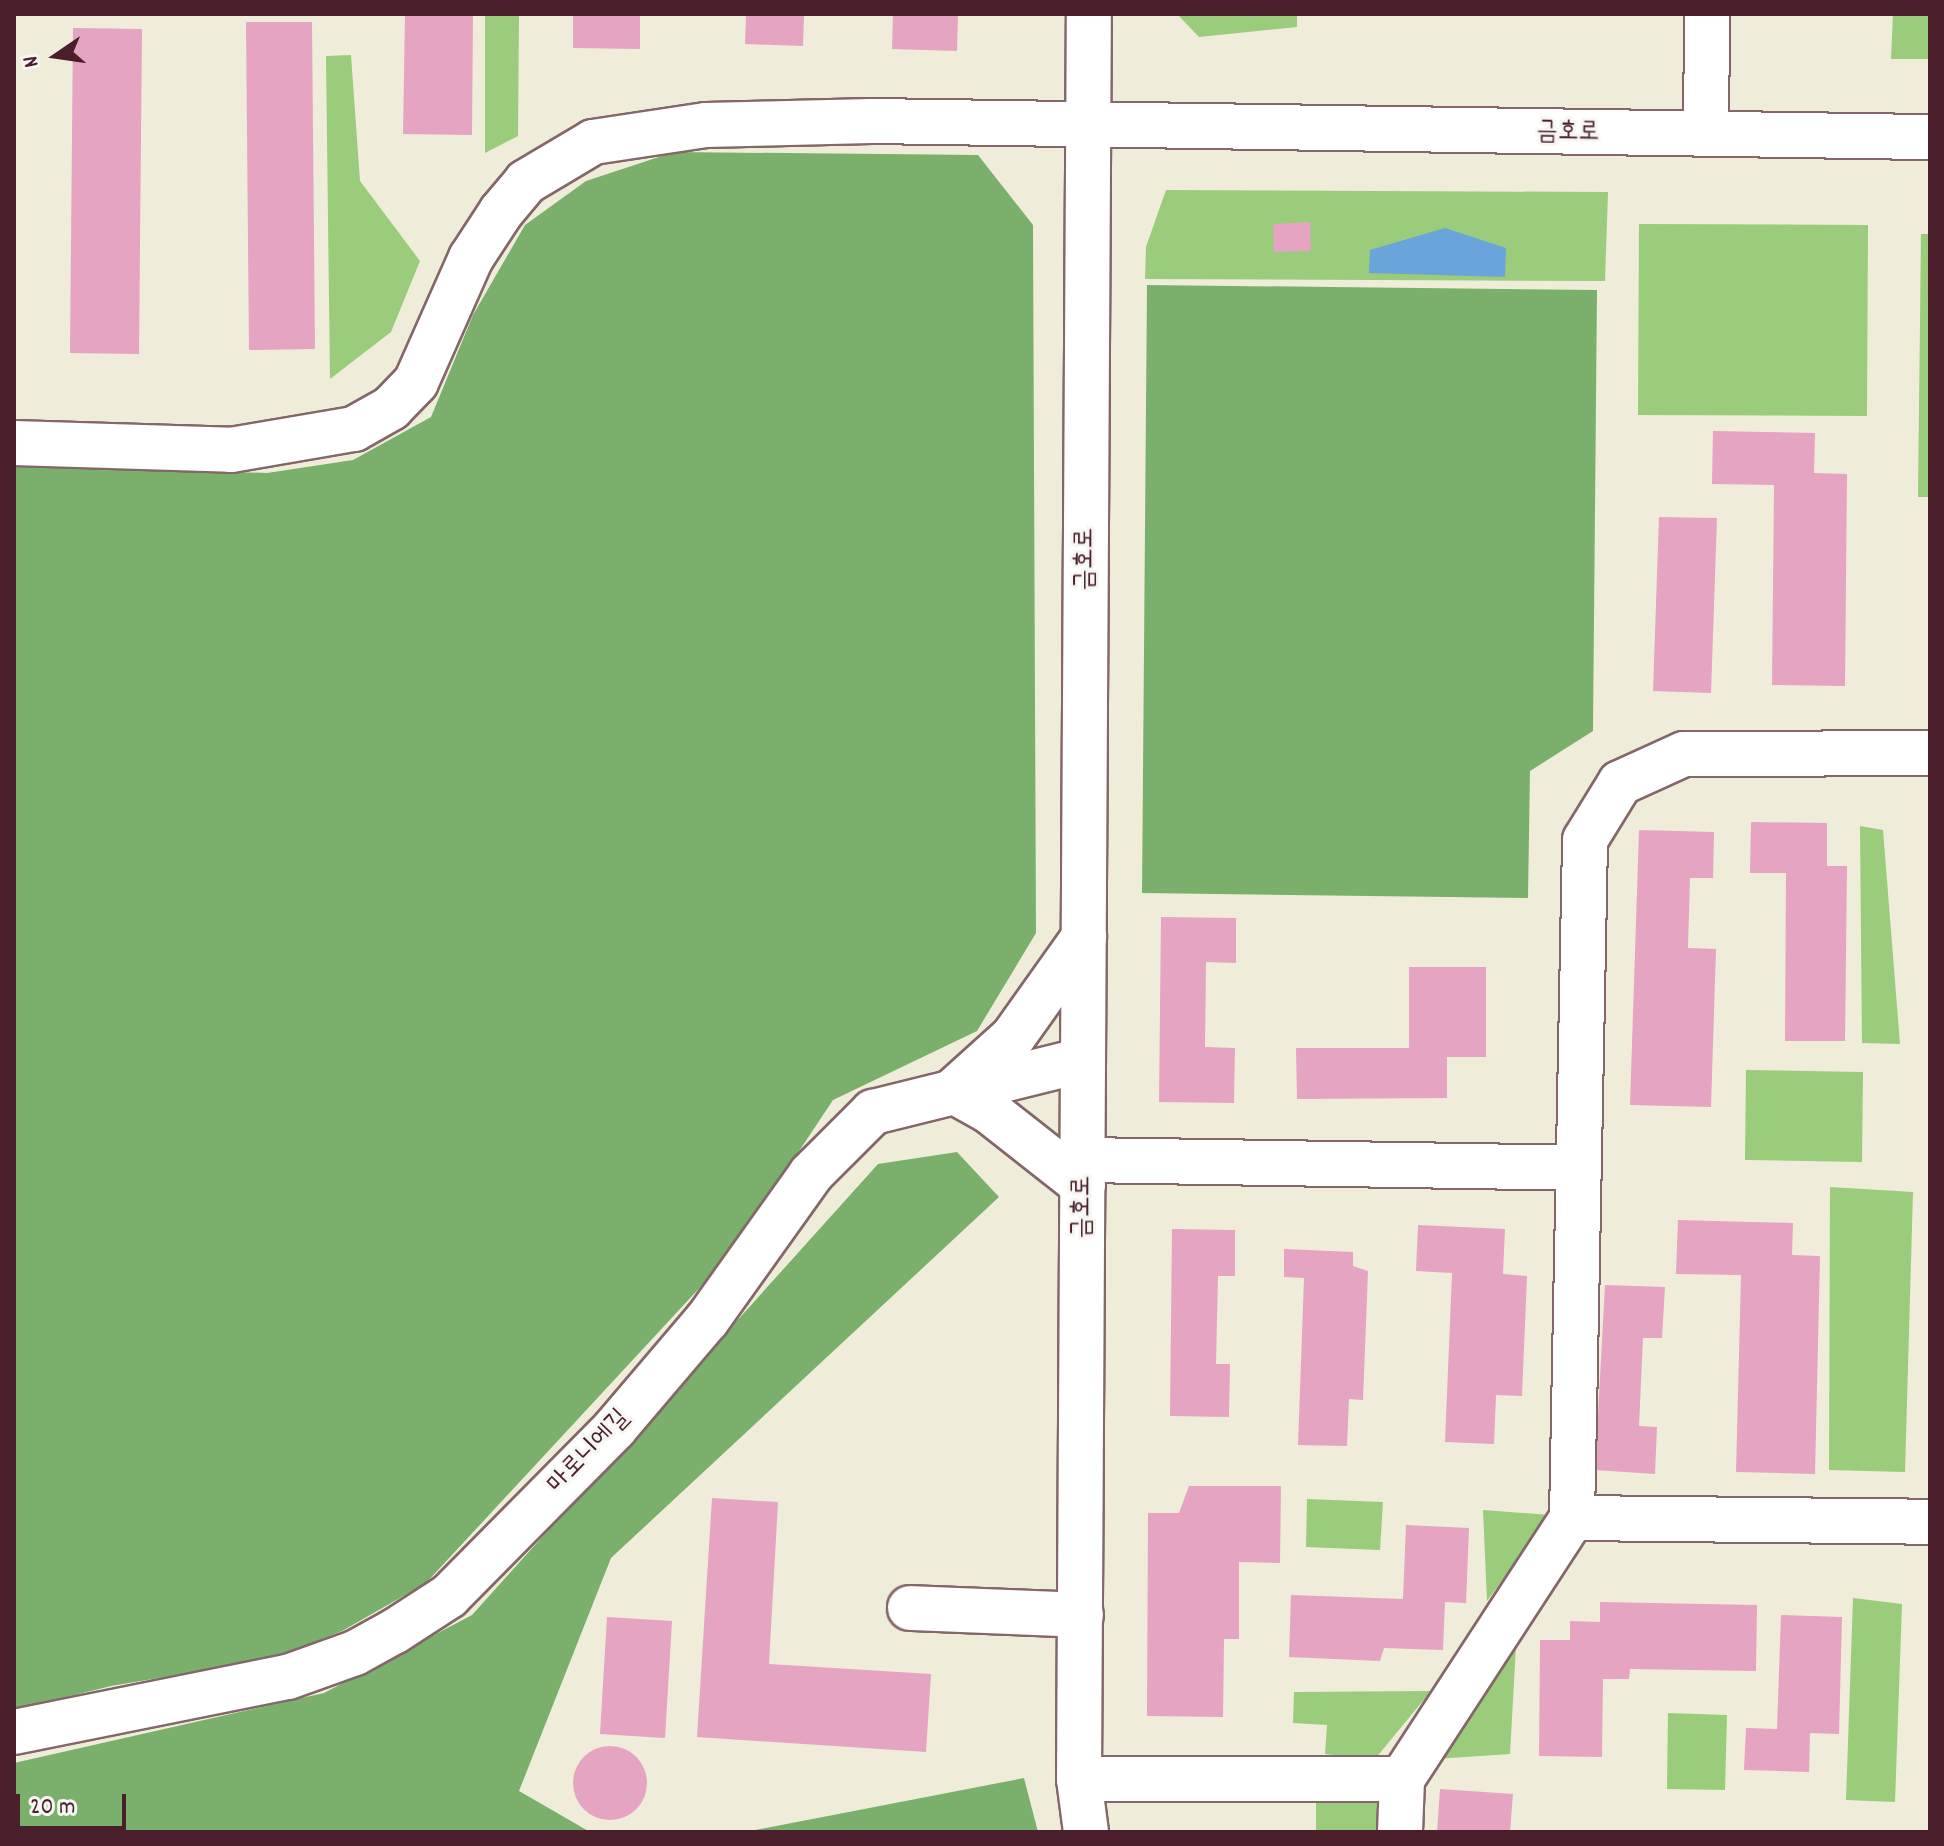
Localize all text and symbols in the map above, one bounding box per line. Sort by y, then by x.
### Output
north arrow [16,16,96,96]
text: N [16,53,48,70]
street label: 금호로 [1536,117,1600,149]
street label: 금호로 [1070,528,1102,590]
street label: 금호로 [1067,1176,1099,1238]
street label: 마로니에길 [541,1404,637,1500]
scale bar [20,1778,130,1828]
text: 20 m [30,1791,76,1825]

